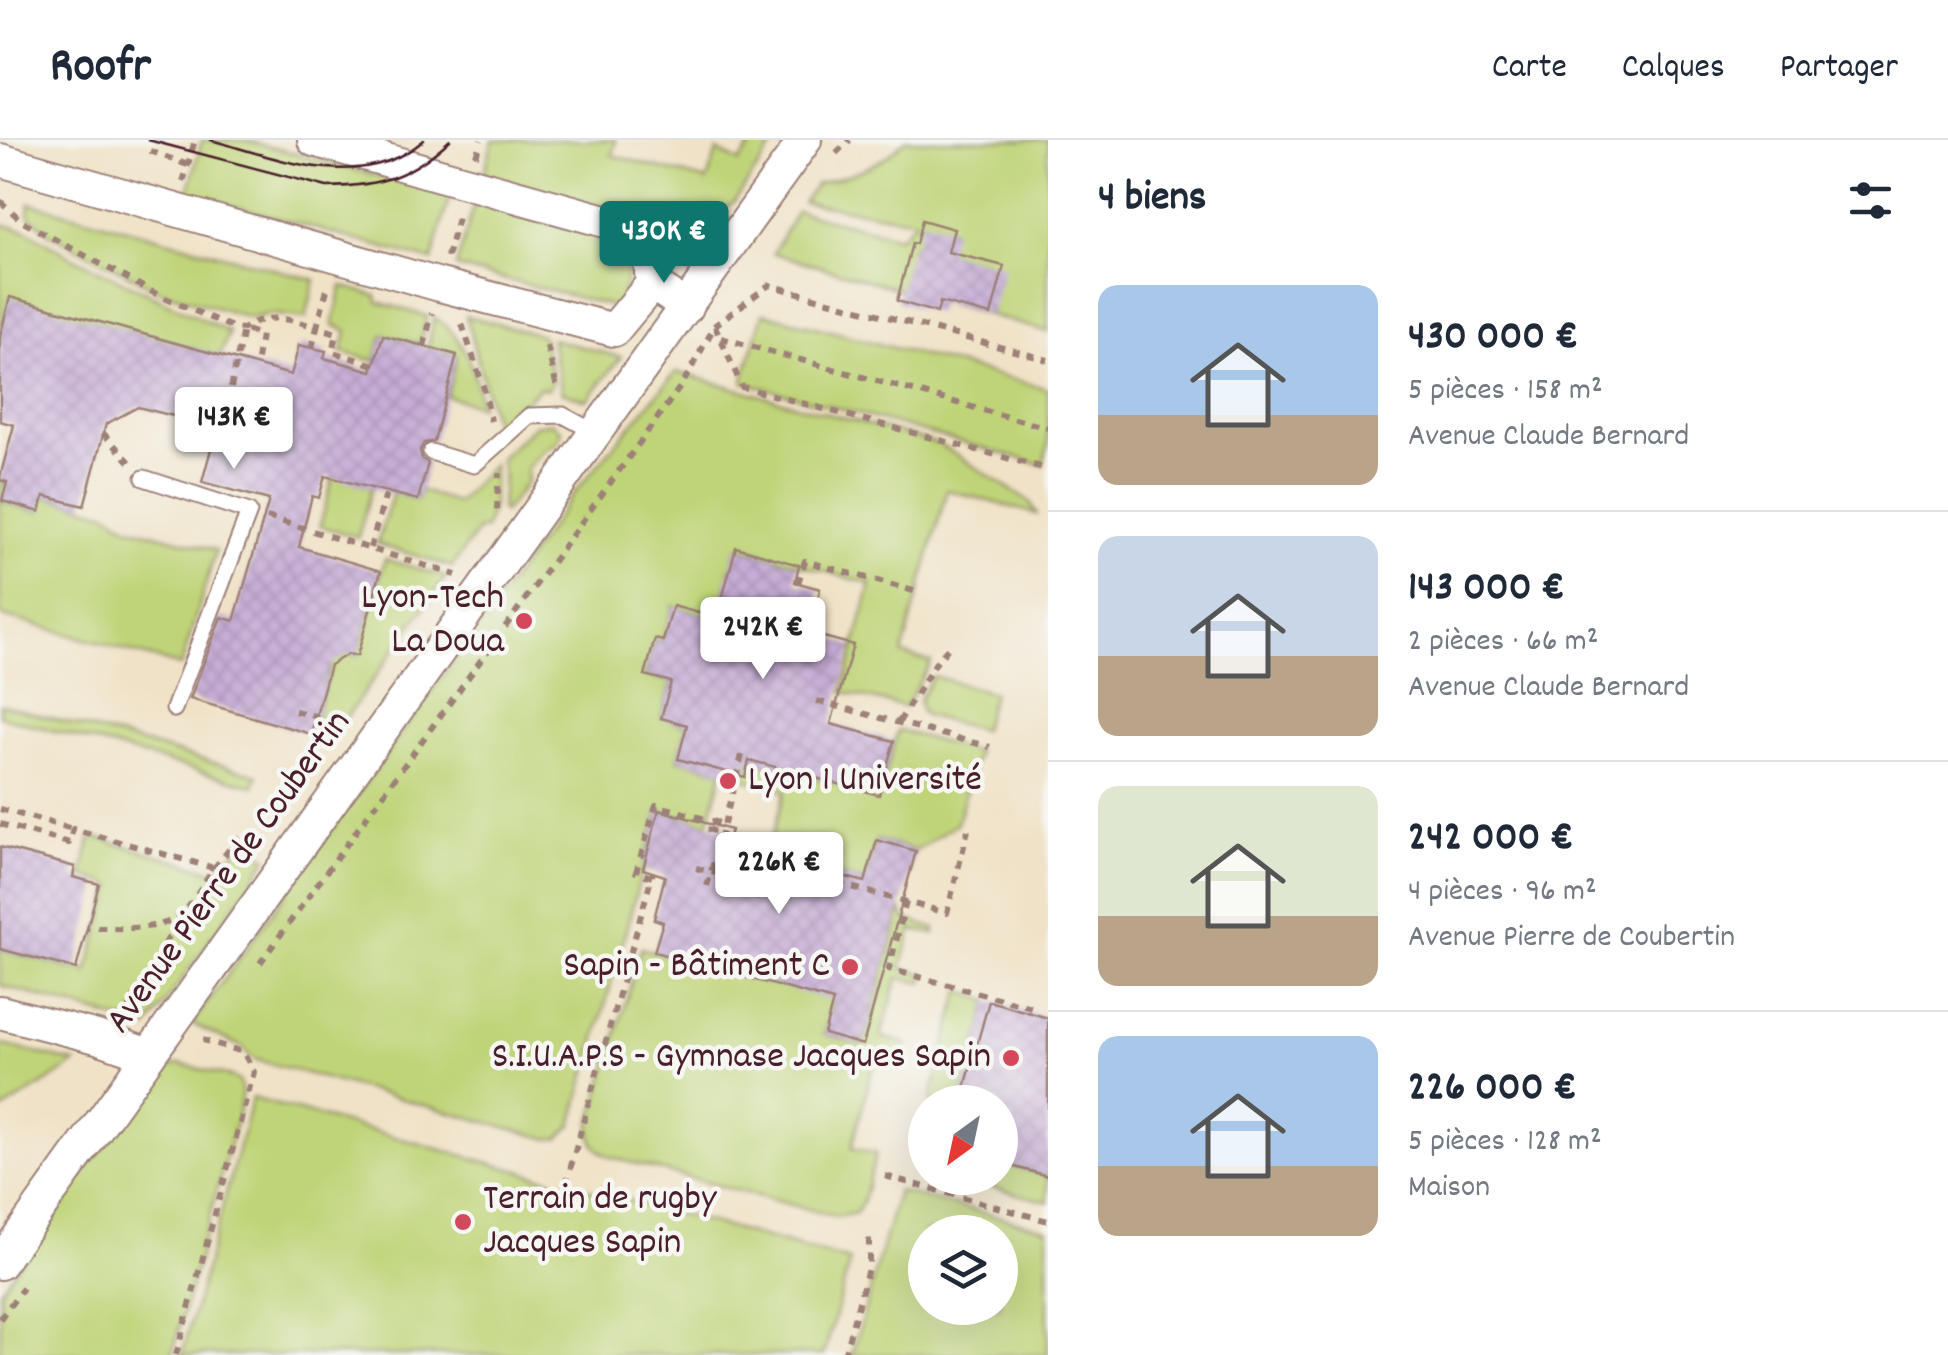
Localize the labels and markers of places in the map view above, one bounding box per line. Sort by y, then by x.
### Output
pin: 430K € [583,201,745,286]
pin: 143K € [153,387,315,472]
place label: Lyon-Tech La Doua [361,572,505,671]
pin: 242K € [682,597,844,682]
marker: Lyon-Tech La Doua [513,610,535,632]
place label: Lyon 1 Université [748,754,982,809]
marker: Lyon 1 Université [717,770,739,792]
pin: 226K € [698,832,860,917]
place label: Sapin - Bâtiment C [563,940,830,995]
marker: Sapin - Bâtiment C [839,956,861,978]
place label: S.I.U.A.P.S - Gymnase Jacques Sapin [492,1031,991,1086]
marker: S.I.U.A.P.S - Gymnase Jacques Sapin [1000,1047,1022,1069]
place label: Terrain de rugby Jacques Sapin [483,1173,717,1272]
marker: Terrain de rugby Jacques Sapin [452,1211,474,1233]

